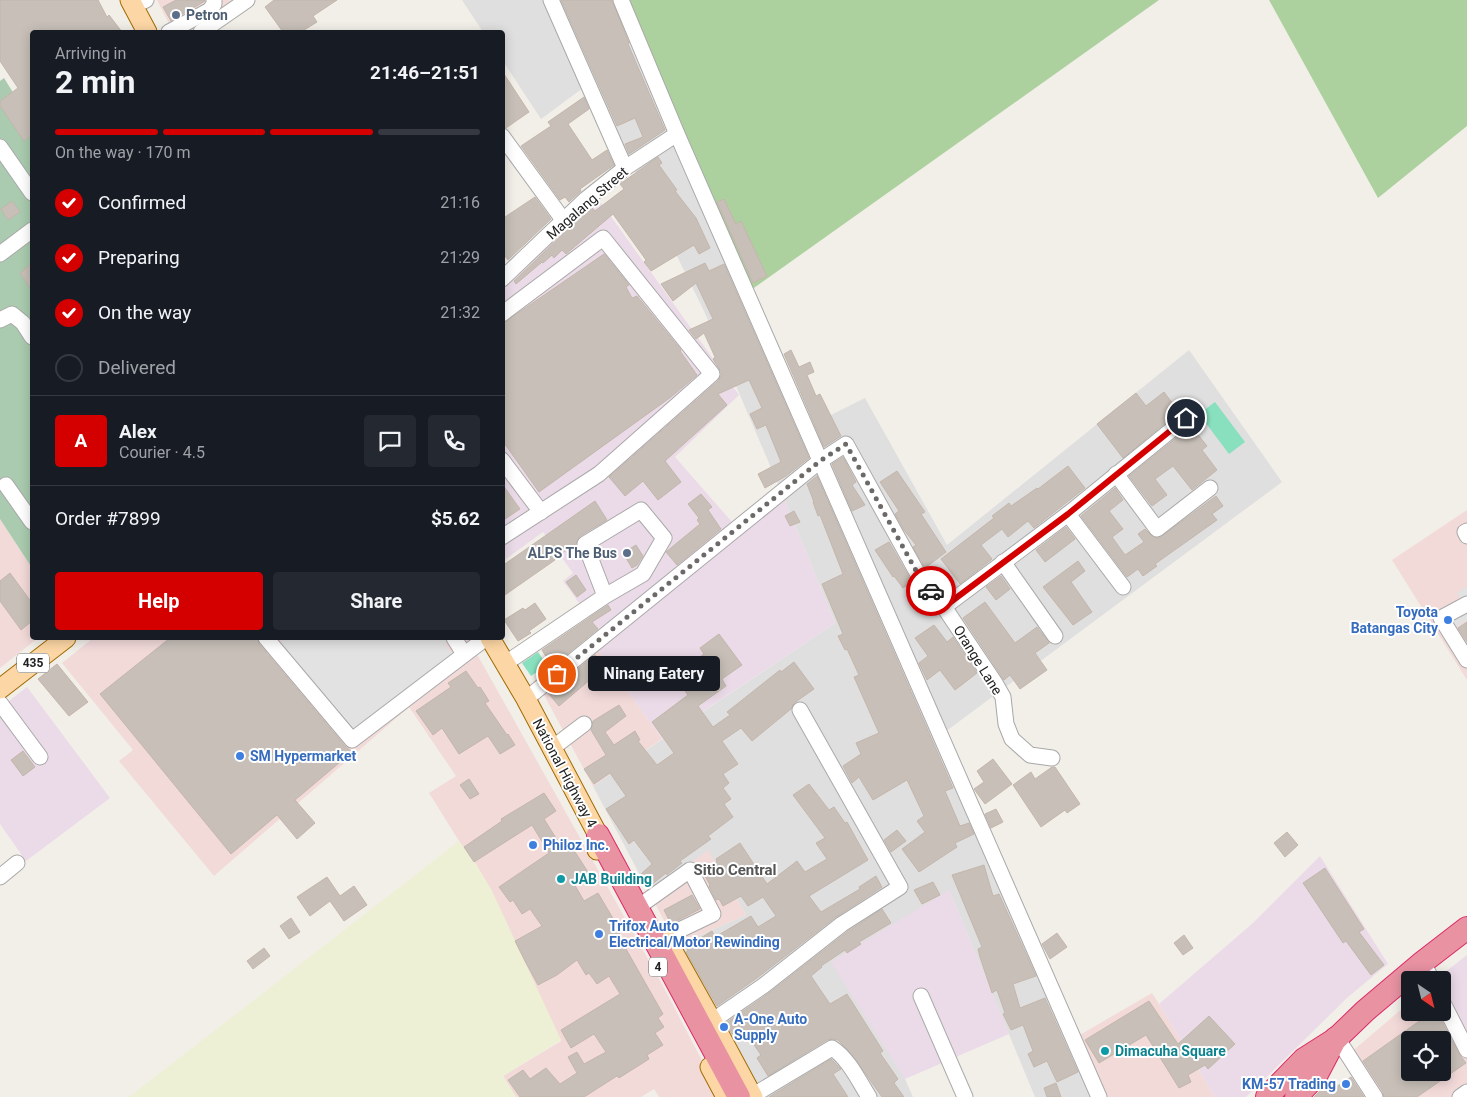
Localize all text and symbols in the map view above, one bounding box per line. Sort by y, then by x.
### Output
place label: Petron [186,7,228,23]
marker: Petron [170,9,182,21]
text: Arriving in [55,44,126,63]
text: 21:46–21:51 [370,61,480,84]
text: 2 min [55,63,135,101]
text: On the way · 170 m [55,143,191,162]
street label: Magalang Street [543,163,631,243]
icon: check [55,189,83,217]
text: Confirmed [98,191,186,214]
text: 21:16 [440,193,480,212]
icon: check [55,244,83,272]
text: Preparing [98,246,180,269]
text: 21:29 [440,248,480,267]
icon: check [55,299,83,327]
text: On the way [98,301,191,324]
text: 21:32 [440,303,480,322]
text: Delivered [98,356,176,379]
pin [1165,397,1207,439]
icon: home [1172,404,1200,432]
button: chat [364,415,416,467]
button: phone [428,415,480,467]
text: Alex [119,420,157,443]
text: A [75,429,87,452]
text: Courier · 4.5 [119,443,205,462]
text: Order #7899 [55,507,161,530]
text: $5.62 [431,507,480,530]
place label: ALPS The Bus [528,545,617,561]
marker: ALPS The Bus [621,547,633,559]
courier [906,566,956,616]
button: Help [55,572,263,630]
button: Share [273,572,480,630]
icon: car [917,577,945,605]
place label: Toyota Batangas City [1351,604,1439,636]
marker: Toyota Batangas City [1442,614,1454,626]
street label: Orange Lane [950,622,1006,698]
pin [536,653,578,695]
road number: 435 [17,654,49,672]
callout: Ninang Eatery [587,656,720,692]
icon: bag [543,660,571,688]
text: Ninang Eatery [604,664,704,683]
street label: National Highway 4 [530,716,600,830]
place label: SM Hypermarket [250,748,357,764]
marker: SM Hypermarket [234,750,246,762]
place label: Philoz Inc. [543,837,609,853]
marker: Philoz Inc. [527,839,539,851]
district label: Sitio Central [693,861,777,879]
place label: JAB Building [571,871,652,887]
marker: JAB Building [555,873,567,885]
place label: Trifox Auto Electrical/Motor Rewinding [609,918,780,950]
marker: Trifox Auto Electrical/Motor Rewinding [593,928,605,940]
road number: 4 [649,958,667,976]
north arrow [1401,971,1451,1021]
map controls [1401,971,1451,1081]
place label: A-One Auto Supply [734,1011,807,1043]
marker: A-One Auto Supply [718,1021,730,1033]
button: locate [1401,1031,1451,1081]
place label: Dimacuha Square [1115,1043,1226,1059]
marker: Dimacuha Square [1099,1045,1111,1057]
place label: KM-57 Trading [1242,1076,1336,1092]
marker: KM-57 Trading [1340,1078,1352,1090]

